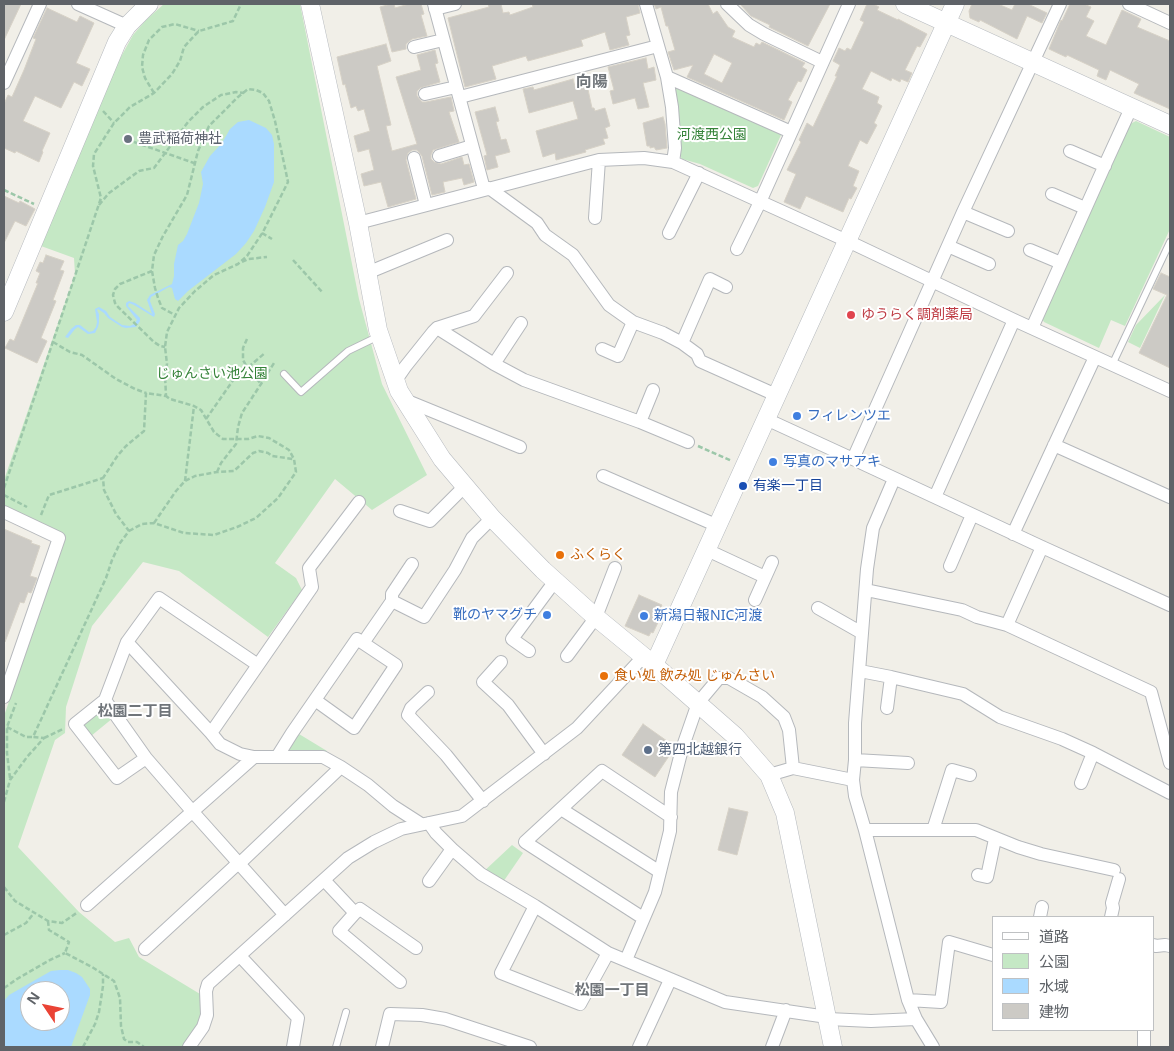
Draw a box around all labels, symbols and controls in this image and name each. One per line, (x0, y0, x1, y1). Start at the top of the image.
district label: 向陽 (576, 72, 608, 92)
park label: 河渡西公園 (677, 127, 747, 143)
place label: 豊武稲荷神社 (138, 131, 222, 147)
marker: 豊武稲荷神社 (122, 133, 134, 145)
place label: ゆうらく調剤薬局 (861, 307, 973, 323)
marker: ゆうらく調剤薬局 (845, 309, 857, 321)
park label: じゅんさい池公園 (156, 366, 268, 382)
place label: フィレンツエ (807, 408, 891, 424)
marker: フィレンツエ (791, 410, 803, 422)
place label: 写真のマサアキ (783, 454, 881, 470)
marker: 写真のマサアキ (767, 456, 779, 468)
place label: 有楽一丁目 (753, 478, 823, 494)
marker: 有楽一丁目 (737, 480, 749, 492)
place label: ふくらく (570, 547, 626, 563)
marker: ふくらく (554, 549, 566, 561)
place label: 靴のヤマグチ (453, 607, 537, 623)
place label: 新潟日報NIC河渡 (654, 608, 762, 624)
marker: 靴のヤマグチ (541, 609, 553, 621)
marker: 新潟日報NIC河渡 (638, 610, 650, 622)
place label: 食い処 飲み処 じゅんさい (614, 668, 775, 684)
marker: 食い処 飲み処 じゅんさい (598, 670, 610, 682)
district label: 松園二丁目 (98, 703, 172, 721)
place label: 第四北越銀行 (658, 742, 742, 758)
marker: 第四北越銀行 (642, 744, 654, 756)
legend (992, 916, 1154, 1031)
text: 道路 (1039, 926, 1069, 946)
text: 公園 (1039, 951, 1069, 971)
text: 水域 (1039, 976, 1069, 996)
north arrow (20, 981, 70, 1031)
district label: 松園一丁目 (575, 982, 649, 1000)
text: N (22, 988, 44, 1008)
text: 建物 (1039, 1001, 1069, 1021)

